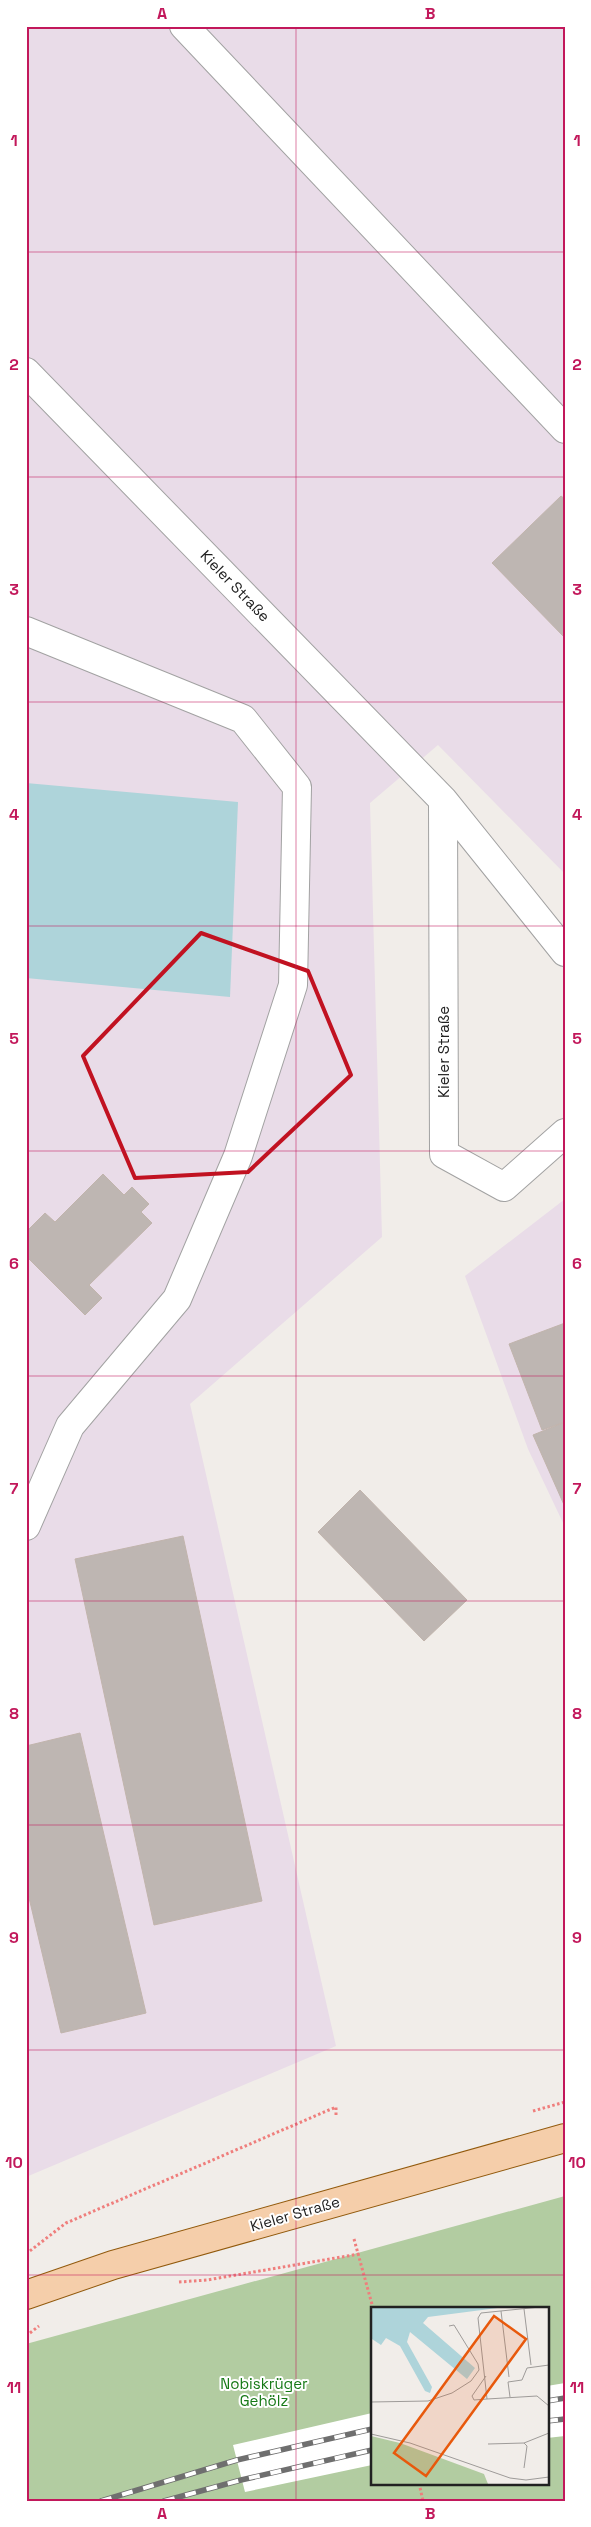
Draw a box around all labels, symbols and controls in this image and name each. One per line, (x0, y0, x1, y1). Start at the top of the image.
text: A (157, 3, 167, 24)
text: B (425, 3, 435, 24)
text: 1 (10, 130, 18, 151)
text: 1 (573, 130, 581, 151)
text: 2 (9, 354, 19, 375)
text: 2 (572, 354, 582, 375)
street label: Kieler Straße (197, 546, 274, 625)
text: 3 (9, 579, 19, 600)
text: 3 (572, 579, 582, 600)
text: 4 (9, 804, 19, 825)
text: 4 (572, 804, 582, 825)
street label: Kieler Straße (434, 1006, 453, 1098)
text: 5 (9, 1028, 19, 1049)
text: 5 (572, 1028, 582, 1049)
text: 6 (9, 1253, 19, 1274)
text: 6 (572, 1253, 582, 1274)
text: 7 (10, 1478, 19, 1499)
text: 7 (573, 1478, 582, 1499)
text: 8 (9, 1703, 19, 1724)
text: 8 (572, 1703, 582, 1724)
text: 9 (9, 1927, 19, 1948)
text: 9 (572, 1927, 582, 1948)
text: 10 (5, 2152, 23, 2173)
text: 10 (568, 2152, 586, 2173)
street label: Kieler Straße (248, 2192, 342, 2235)
inset map (371, 2307, 548, 2484)
park label: Nobiskrüger Gehölz (220, 2374, 308, 2410)
text: 11 (7, 2377, 21, 2398)
text: 11 (570, 2377, 584, 2398)
text: A (157, 2503, 167, 2524)
text: B (425, 2503, 435, 2524)

